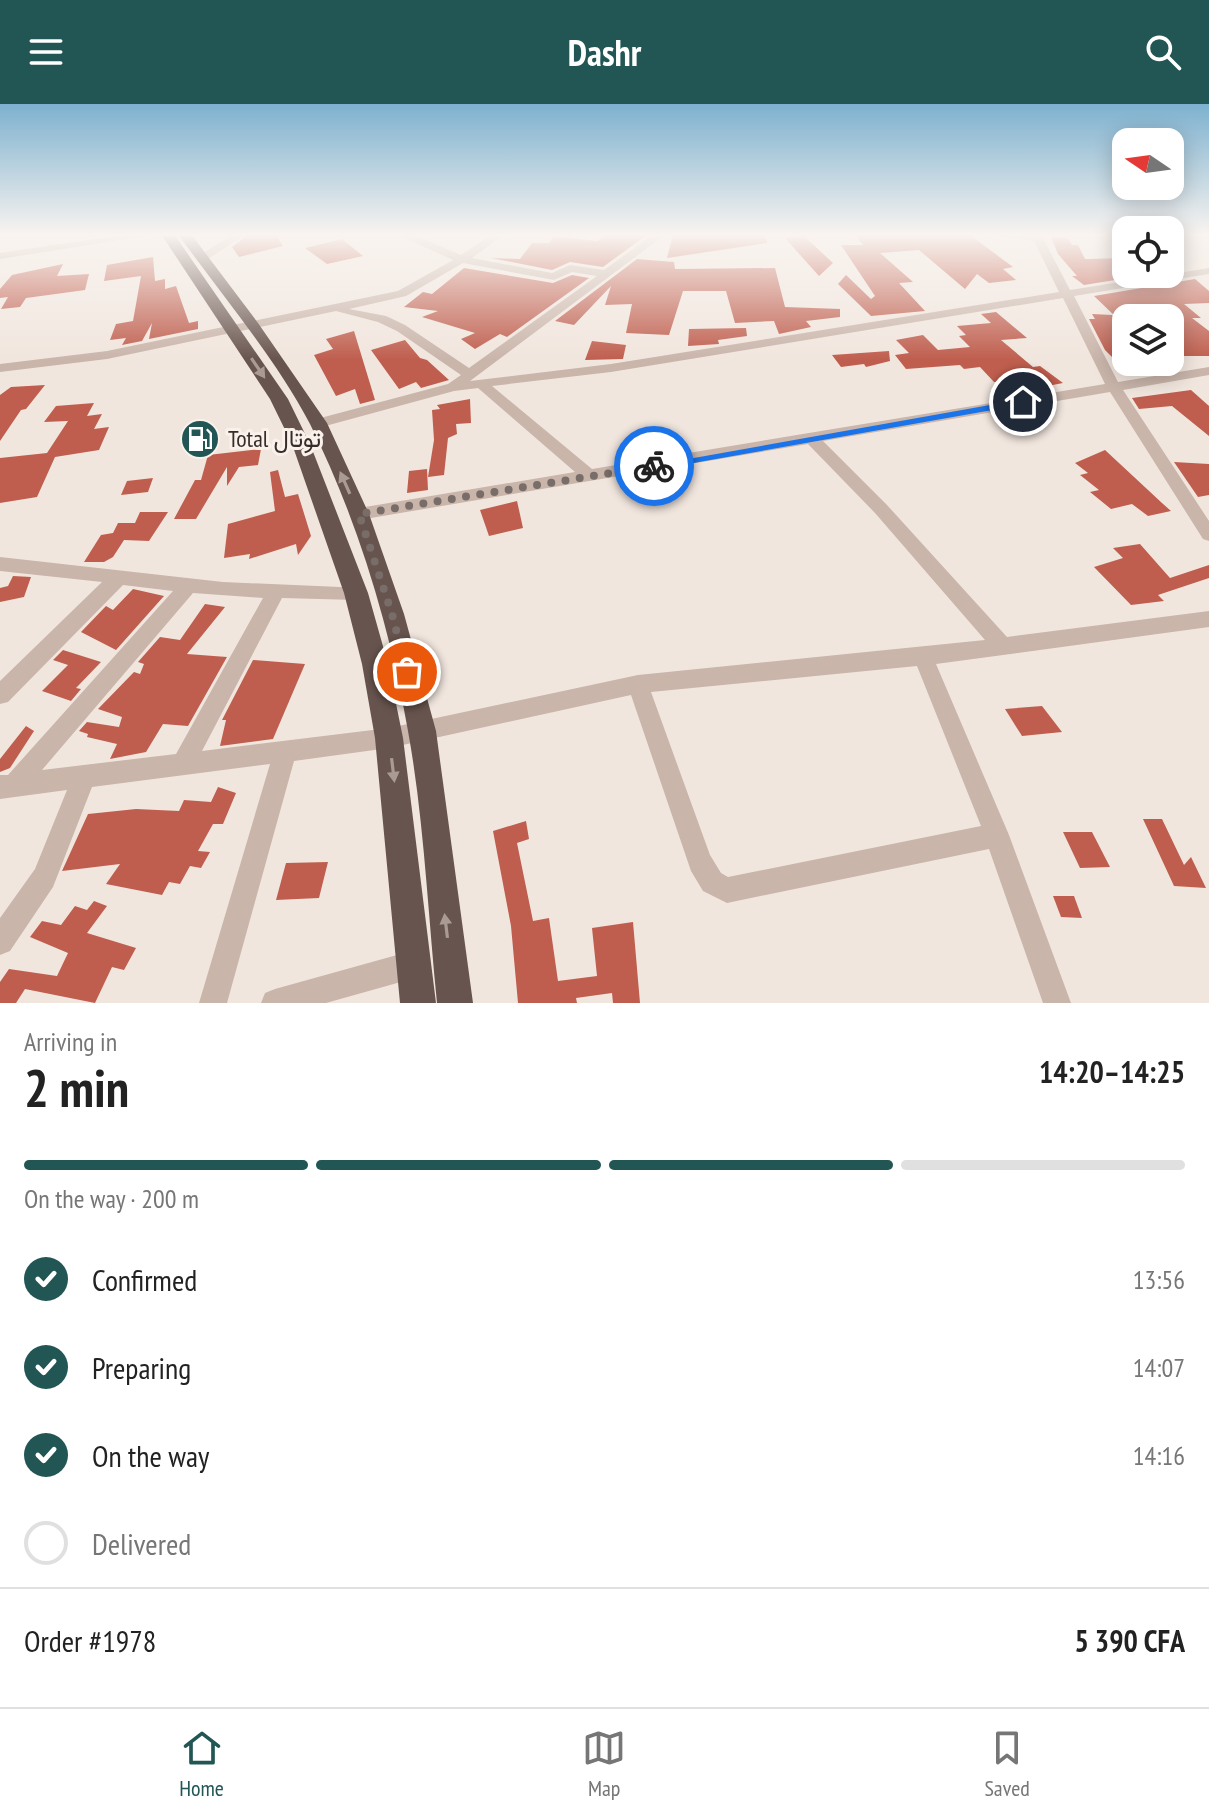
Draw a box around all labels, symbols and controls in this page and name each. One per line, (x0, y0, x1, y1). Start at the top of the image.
text: Dashr (568, 29, 641, 76)
icon: menu (24, 30, 68, 74)
icon: search (1141, 30, 1185, 74)
north arrow (1112, 128, 1184, 200)
map controls (1112, 128, 1184, 376)
button: locate (1112, 216, 1184, 288)
button: layers (1112, 304, 1184, 376)
one-way arrow (250, 358, 265, 379)
pin (989, 368, 1057, 436)
icon: home (1001, 380, 1045, 424)
fuel station icon: Total توتال (179, 418, 221, 460)
place label: Total توتال (228, 423, 321, 454)
courier (614, 426, 694, 506)
icon: bike (632, 444, 676, 488)
one-way arrow (338, 471, 352, 495)
pin (373, 638, 441, 706)
icon: bag (385, 650, 429, 694)
one-way arrow (387, 758, 400, 783)
one-way arrow (439, 913, 452, 938)
text: Arriving in (24, 1025, 117, 1058)
text: 14:20–14:25 (1039, 1052, 1185, 1091)
text: 2 min (24, 1054, 129, 1121)
text: On the way · 200 m (24, 1182, 199, 1215)
icon: check (24, 1257, 68, 1301)
text: Confirmed (92, 1260, 197, 1299)
text: 13:56 (1133, 1263, 1185, 1296)
icon: check (24, 1345, 68, 1389)
text: Preparing (92, 1348, 191, 1387)
text: 14:07 (1133, 1351, 1185, 1384)
icon: check (24, 1433, 68, 1477)
text: On the way (92, 1436, 209, 1475)
text: 14:16 (1133, 1439, 1185, 1472)
text: Delivered (92, 1524, 191, 1563)
text: Order #1978 (24, 1621, 156, 1660)
text: 5 390 CFA (1074, 1621, 1185, 1660)
tab: Home (179, 1726, 224, 1802)
tab: Map (582, 1726, 626, 1802)
tab: Saved (984, 1726, 1030, 1802)

